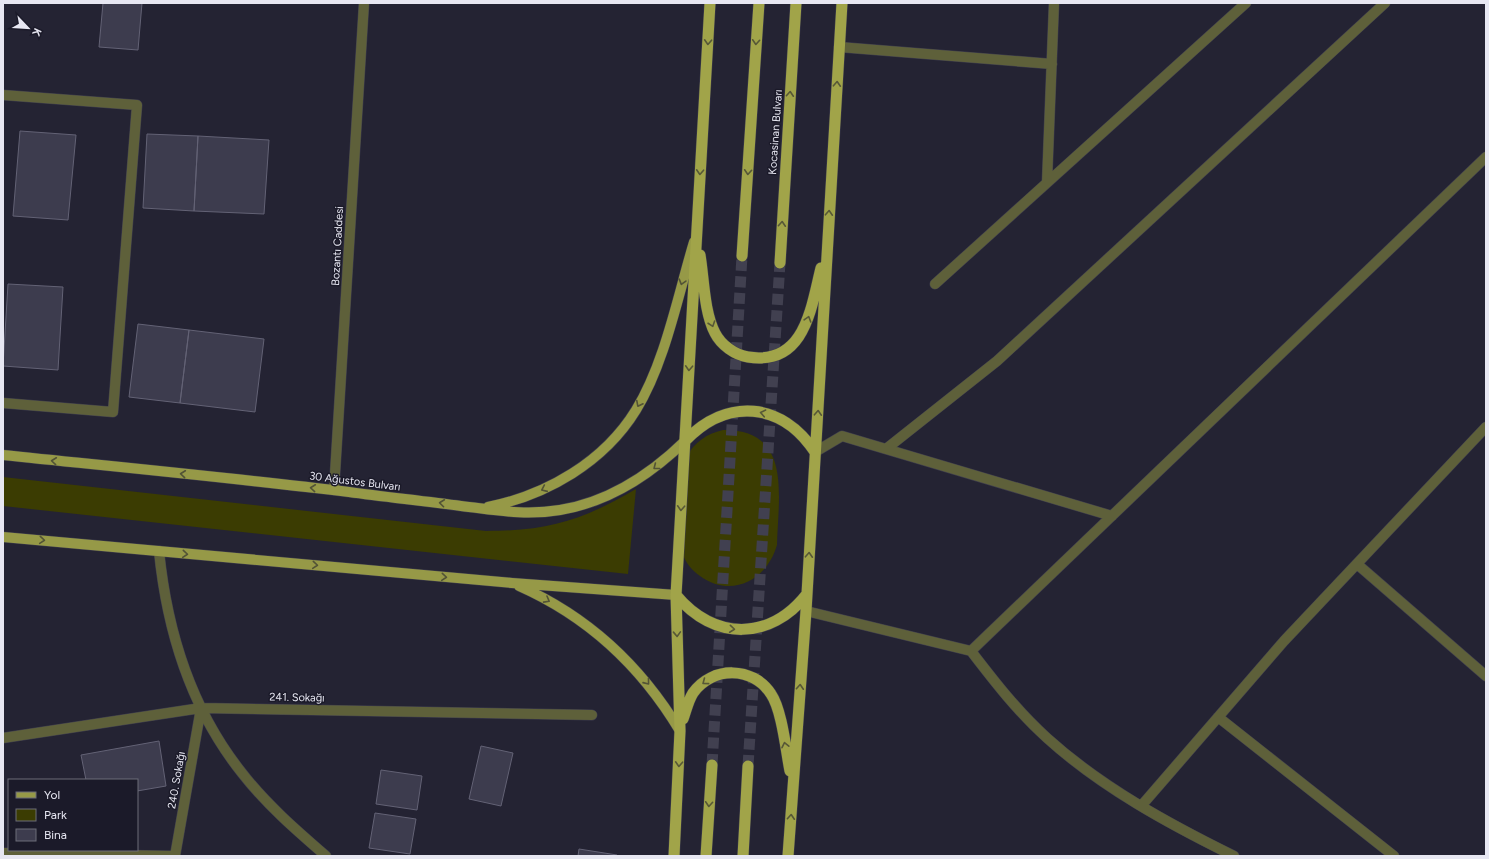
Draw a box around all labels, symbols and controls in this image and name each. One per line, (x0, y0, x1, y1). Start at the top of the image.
north arrow (8, 8, 48, 48)
text: K (29, 26, 44, 39)
one-way arrow (703, 39, 712, 45)
one-way arrow (752, 39, 761, 45)
one-way arrow (832, 81, 841, 87)
street label: Kocasinan Bulvarı (766, 89, 785, 175)
one-way arrow (786, 91, 794, 97)
one-way arrow (696, 169, 705, 175)
one-way arrow (743, 169, 752, 175)
street label: Bozantı Caddesi (329, 206, 346, 286)
one-way arrow (825, 210, 834, 216)
one-way arrow (778, 221, 786, 227)
one-way arrow (678, 278, 687, 285)
one-way arrow (803, 315, 812, 322)
one-way arrow (707, 321, 716, 328)
one-way arrow (684, 365, 693, 371)
one-way arrow (636, 400, 644, 407)
one-way arrow (760, 410, 767, 418)
one-way arrow (813, 410, 822, 416)
one-way arrow (51, 456, 57, 465)
one-way arrow (653, 462, 660, 469)
street label: 30 Ağustos Bulvarı (309, 469, 401, 494)
one-way arrow (180, 470, 186, 479)
one-way arrow (309, 484, 316, 493)
one-way arrow (540, 484, 548, 492)
one-way arrow (439, 499, 445, 508)
one-way arrow (676, 505, 685, 511)
one-way arrow (39, 536, 45, 545)
one-way arrow (182, 549, 188, 558)
one-way arrow (805, 552, 814, 558)
one-way arrow (312, 561, 318, 570)
one-way arrow (441, 572, 447, 581)
one-way arrow (543, 595, 550, 602)
one-way arrow (729, 624, 735, 633)
one-way arrow (673, 631, 681, 637)
one-way arrow (642, 677, 649, 685)
one-way arrow (702, 677, 709, 684)
one-way arrow (796, 684, 805, 690)
street label: 241. Sokağı (269, 691, 325, 704)
one-way arrow (781, 742, 789, 749)
street label: 240. Sokağı (165, 750, 188, 810)
one-way arrow (674, 761, 683, 767)
legend (8, 779, 138, 851)
text: Yol (44, 788, 60, 802)
one-way arrow (705, 801, 714, 807)
text: Park (44, 808, 67, 822)
one-way arrow (786, 814, 795, 820)
text: Bina (44, 828, 67, 842)

